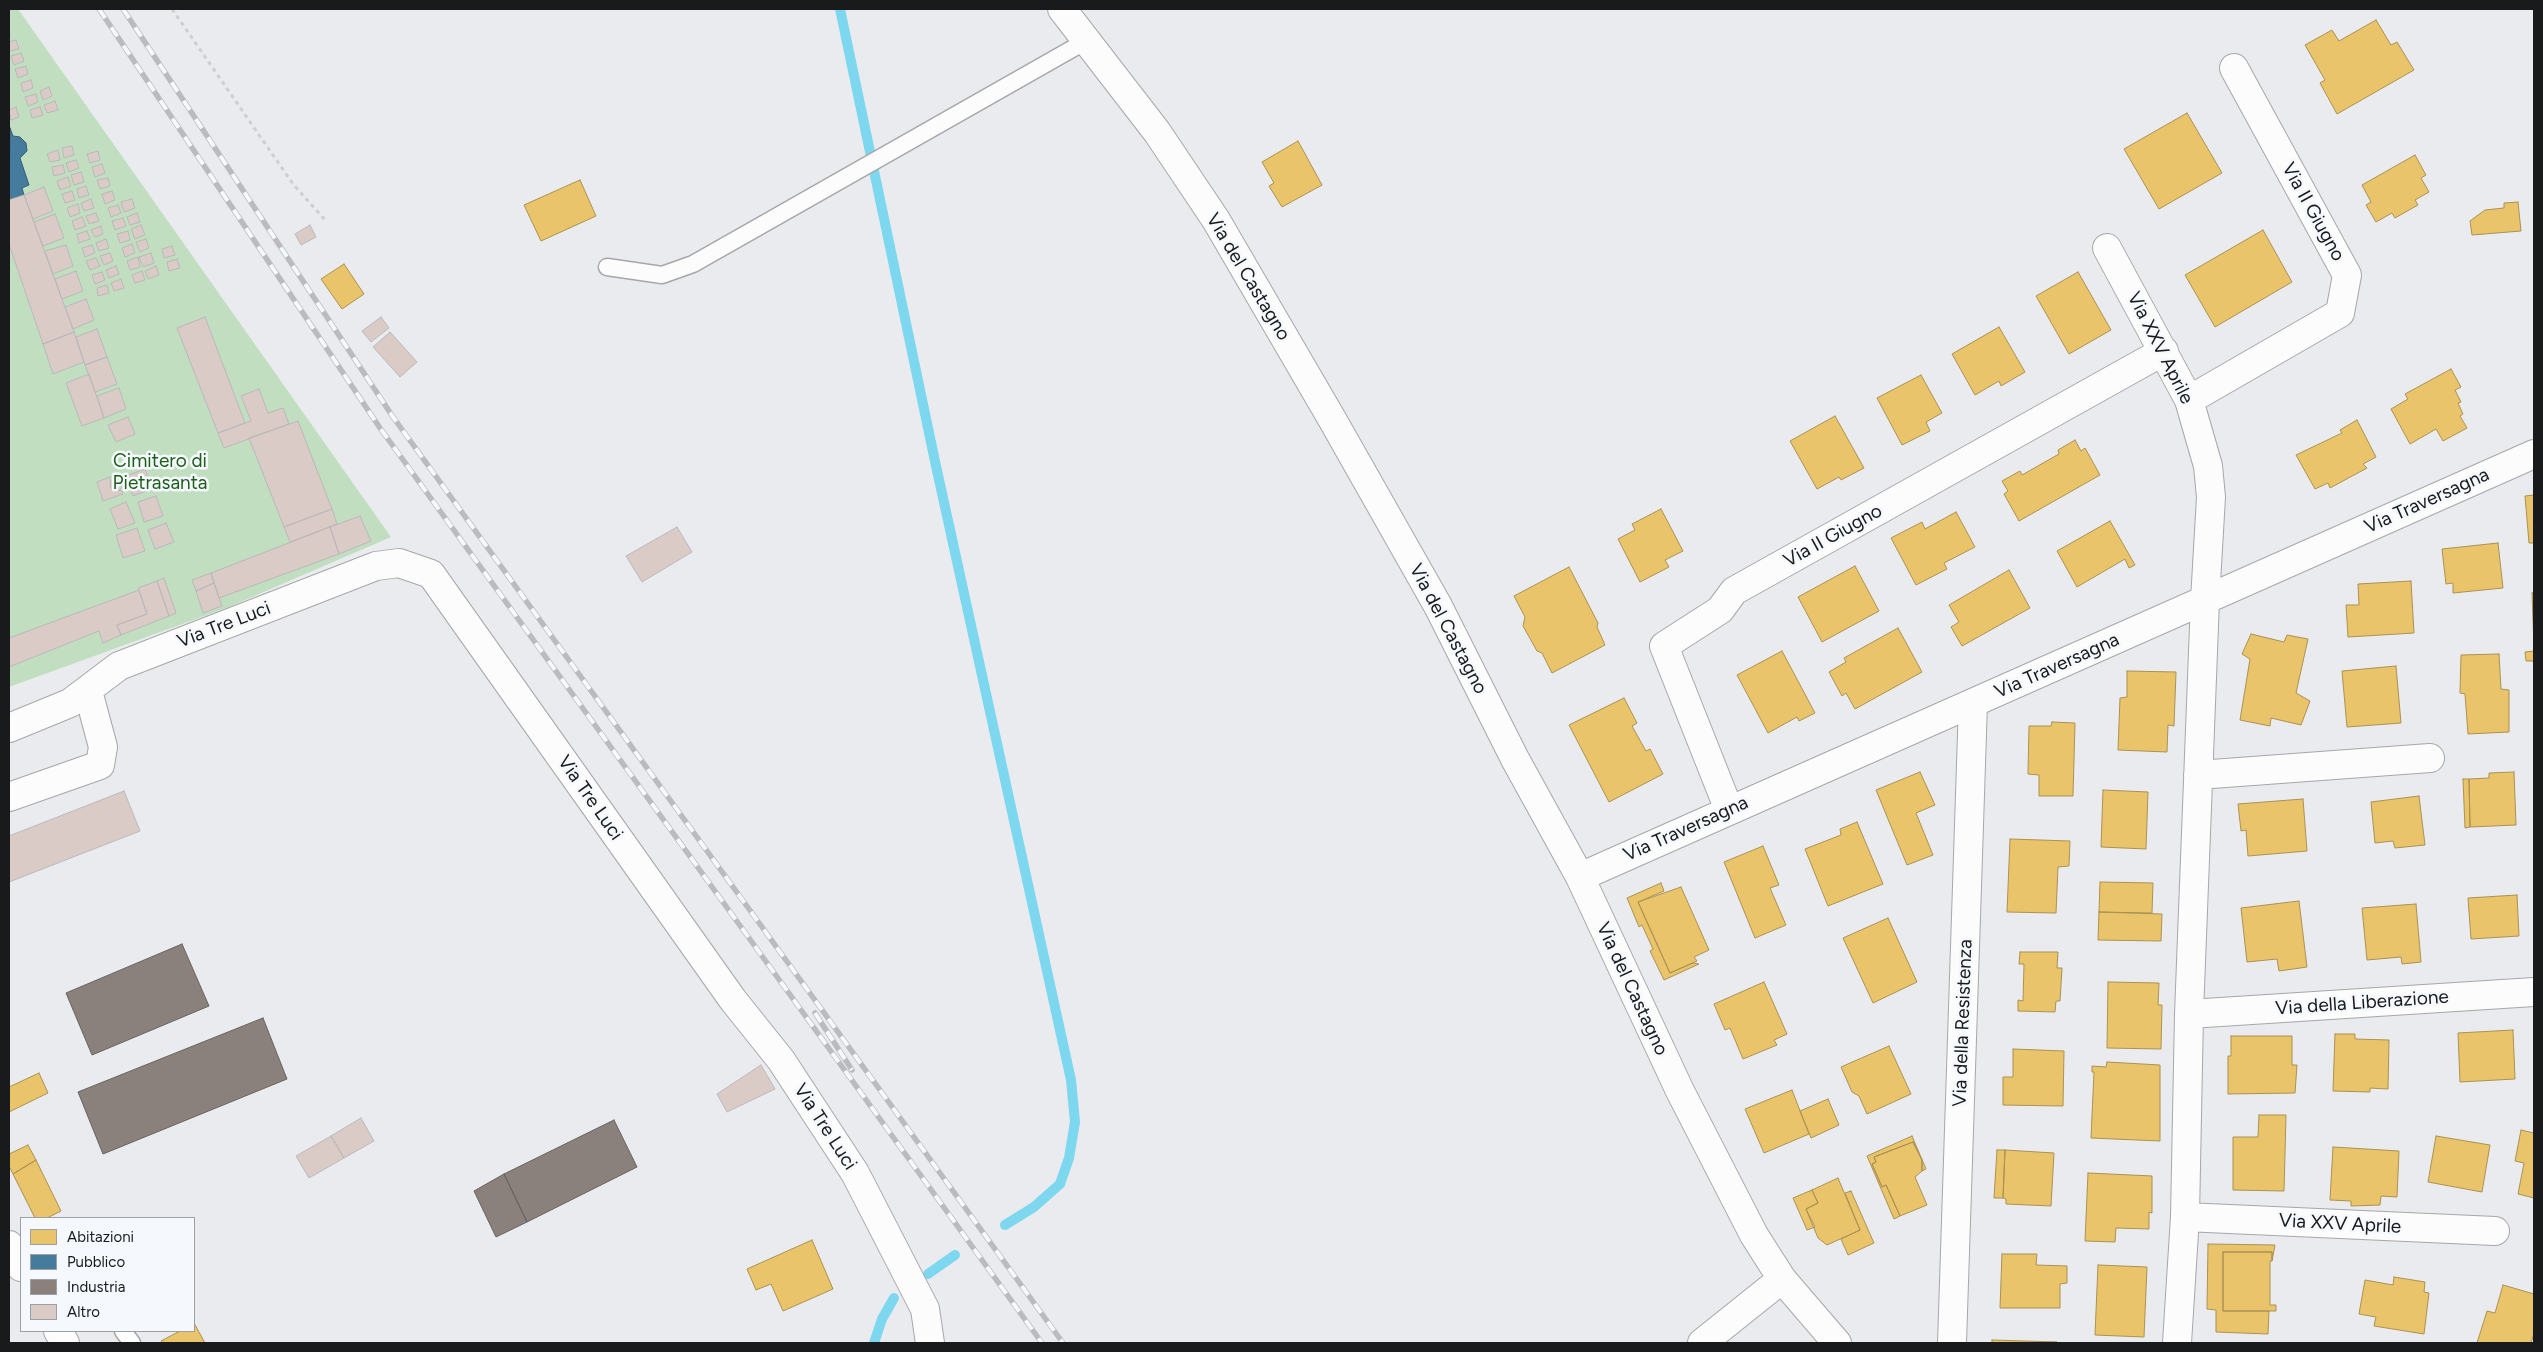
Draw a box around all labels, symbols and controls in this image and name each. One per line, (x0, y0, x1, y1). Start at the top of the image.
street label: Via II Giugno (2277, 159, 2349, 265)
street label: Via del Castagno (1201, 209, 1295, 345)
street label: Via XXV Aprile (2122, 288, 2198, 408)
park label: Cimitero di Pietrasanta (112, 450, 208, 494)
street label: Via Traversagna (2361, 463, 2493, 539)
street label: Via II Giugno (1780, 500, 1886, 572)
street label: Via del Castagno (1404, 560, 1492, 698)
street label: Via Tre Luci (174, 597, 274, 653)
street label: Via Traversagna (1991, 628, 2123, 704)
street label: Via Tre Luci (552, 751, 628, 845)
street label: Via Traversagna (1620, 791, 1752, 867)
street label: Via del Castagno (1591, 919, 1673, 1059)
street label: Via della Resistenza (1949, 939, 1977, 1107)
street label: Via della Liberazione (2274, 986, 2450, 1020)
street label: Via Tre Luci (789, 1080, 861, 1174)
street label: Via XXV Aprile (2278, 1209, 2402, 1239)
legend (20, 1217, 195, 1332)
text: Abitazioni (67, 1228, 134, 1246)
text: Pubblico (67, 1253, 125, 1271)
text: Industria (67, 1278, 125, 1296)
text: Altro (67, 1303, 100, 1321)

